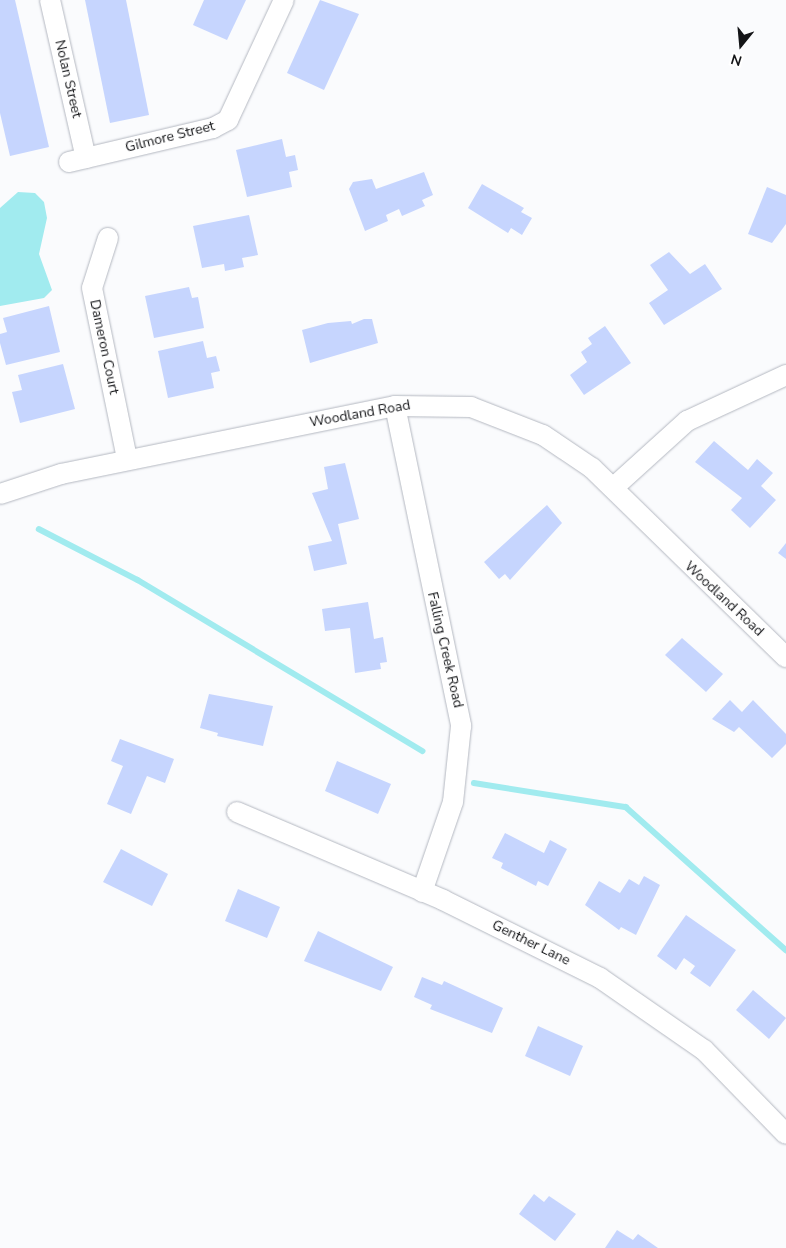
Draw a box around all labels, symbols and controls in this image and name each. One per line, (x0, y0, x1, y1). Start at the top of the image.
north arrow (716, 20, 766, 70)
street label: Nolan Street (51, 38, 85, 120)
text: N (729, 49, 744, 70)
street label: Gilmore Street (124, 118, 216, 156)
street label: Dameron Court (86, 298, 122, 396)
street label: Woodland Road (308, 397, 412, 431)
street label: Woodland Road (681, 558, 767, 640)
street label: Falling Creek Road (423, 590, 467, 710)
street label: Genther Lane (489, 917, 573, 969)

